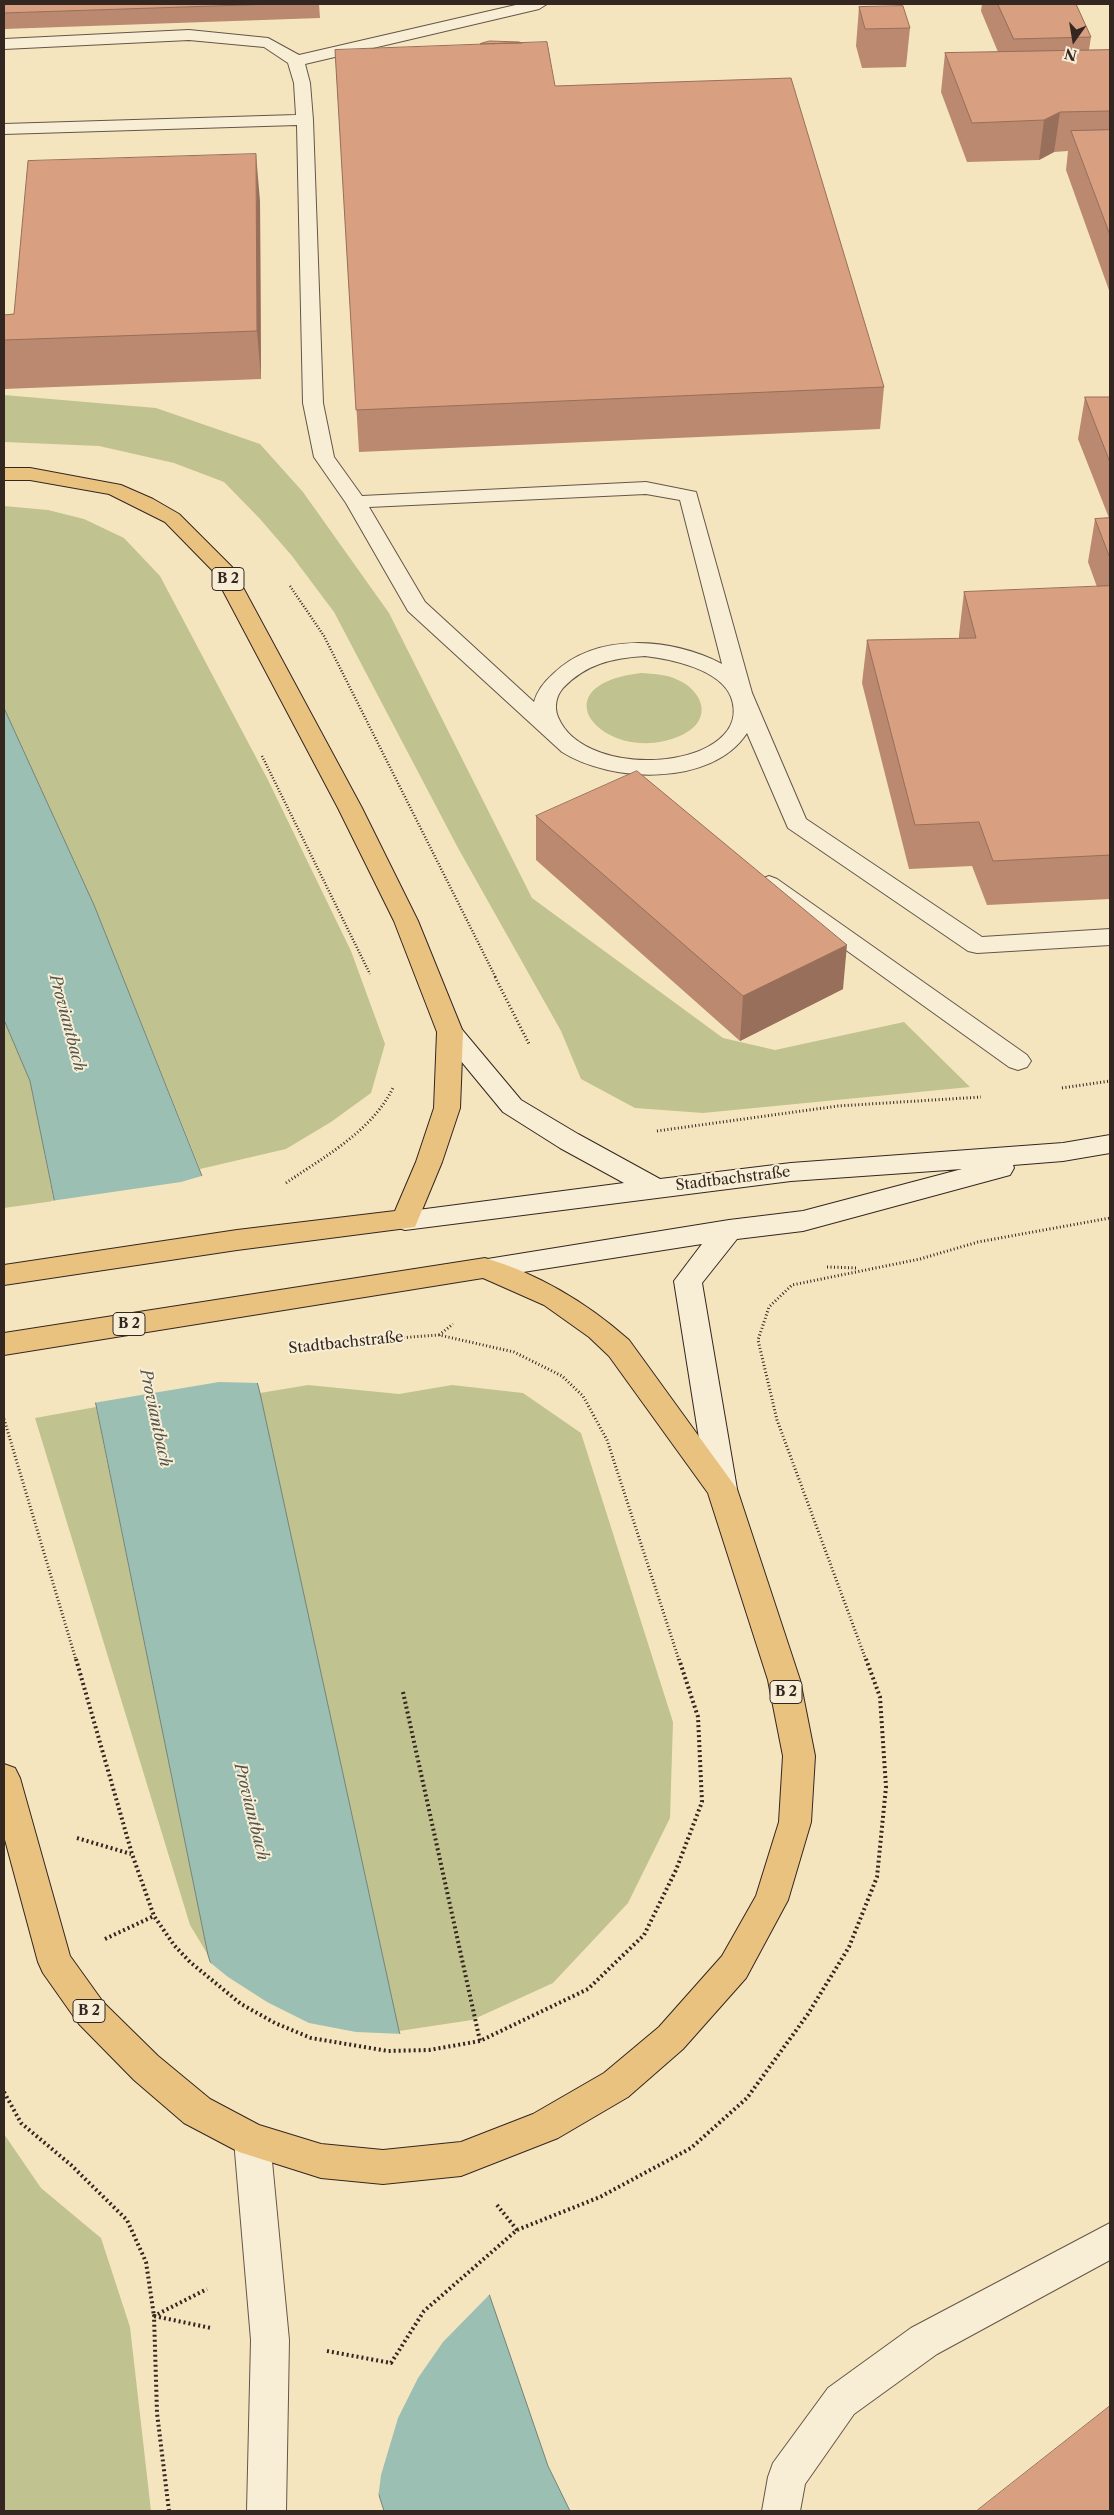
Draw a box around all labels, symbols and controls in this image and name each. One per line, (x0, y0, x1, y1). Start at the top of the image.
north arrow (1049, 15, 1099, 65)
text: N (1063, 44, 1079, 65)
road number: B 2 (212, 568, 244, 590)
water label: Proviantbach (45, 972, 89, 1074)
street label: Stadtbachstraße (675, 1163, 791, 1195)
road number: B 2 (113, 1312, 145, 1336)
street label: Stadtbachstraße (288, 1328, 404, 1358)
water label: Proviantbach (135, 1367, 175, 1469)
road number: B 2 (770, 1680, 802, 1704)
water label: Proviantbach (230, 1761, 272, 1863)
road number: B 2 (73, 2000, 105, 2022)

